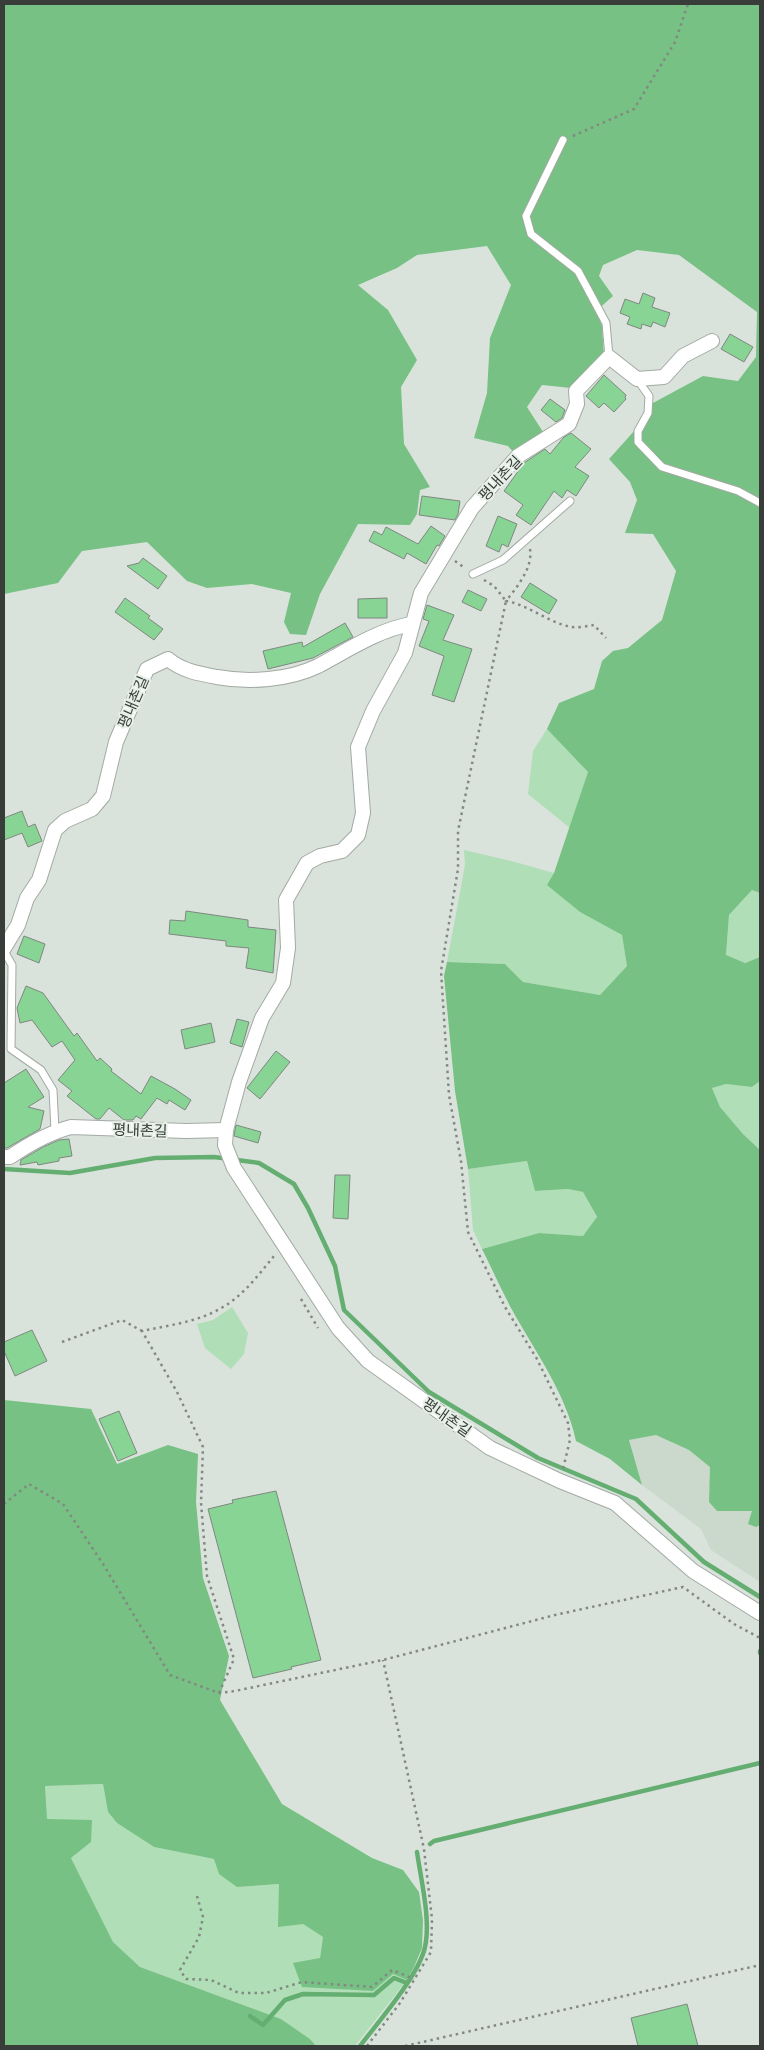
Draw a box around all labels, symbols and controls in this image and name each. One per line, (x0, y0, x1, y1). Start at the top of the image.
street label: 평내촌길 (474, 451, 526, 505)
street label: 평내촌길 (113, 673, 153, 731)
street label: 평내촌길 (112, 1120, 168, 1140)
street label: 평내촌길 (419, 1393, 475, 1441)

